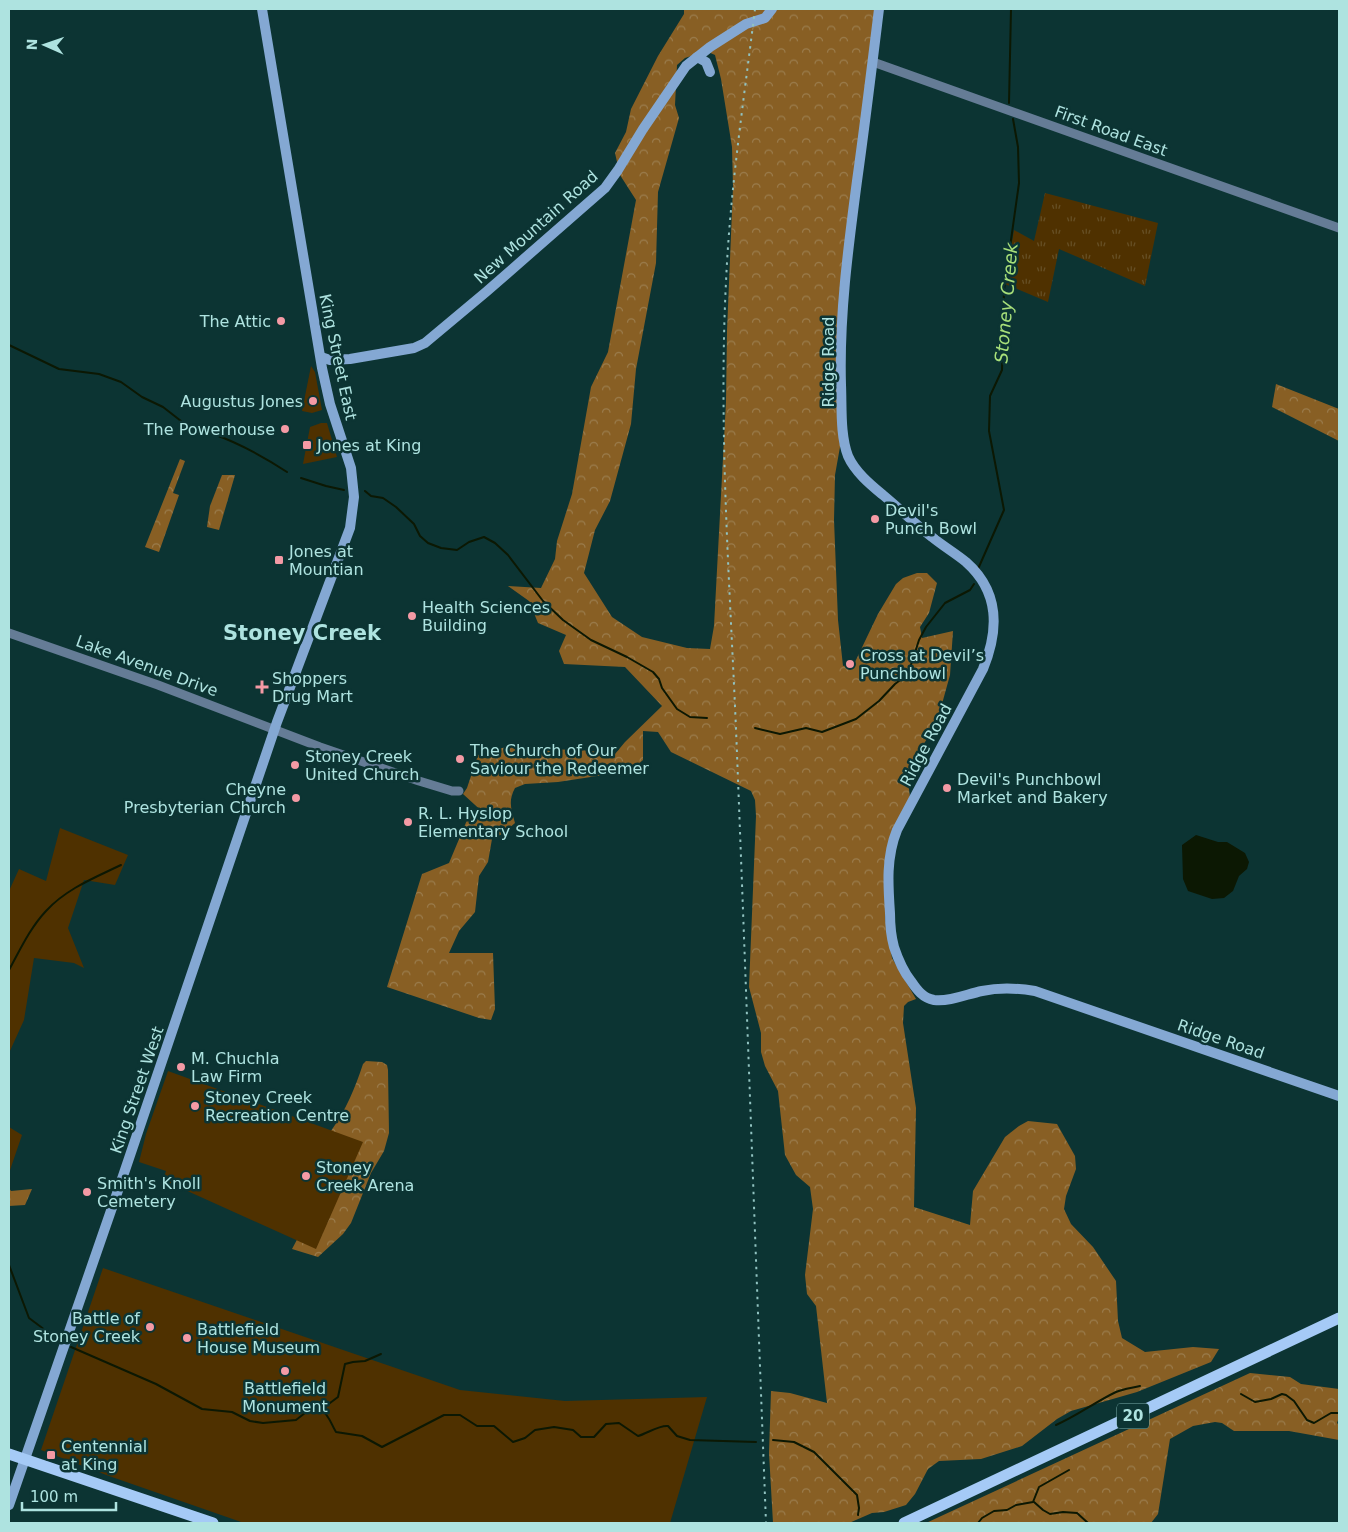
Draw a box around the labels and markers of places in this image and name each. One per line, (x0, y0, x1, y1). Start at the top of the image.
place label: The Attic (199, 312, 271, 331)
marker: The Attic (275, 315, 287, 327)
place label: Augustus Jones (181, 392, 303, 411)
marker: Augustus Jones (307, 395, 319, 407)
place label: The Powerhouse (143, 420, 275, 439)
marker: The Powerhouse (279, 423, 291, 435)
place label: Jones at King (316, 436, 421, 455)
marker: Jones at King (301, 439, 313, 451)
place label: Devil's Punch Bowl (885, 501, 977, 538)
marker: Devil's Punch Bowl (869, 513, 881, 525)
place label: Jones at Mountian (288, 542, 364, 579)
marker: Jones at Mountian (273, 554, 285, 566)
place label: Health Sciences Building (422, 598, 550, 635)
marker: Health Sciences Building (406, 610, 418, 622)
place label: Cross at Devil’s Punchbowl (860, 646, 984, 683)
marker: Cross at Devil’s Punchbowl (844, 658, 856, 670)
place label: Shoppers Drug Mart (272, 669, 353, 706)
marker: Shoppers Drug Mart (256, 681, 268, 693)
place label: The Church of Our Saviour the Redeemer (469, 741, 649, 778)
place label: Stoney Creek United Church (305, 747, 419, 784)
marker: The Church of Our Saviour the Redeemer (454, 753, 466, 765)
marker: Stoney Creek United Church (289, 759, 301, 771)
place label: Devil's Punchbowl Market and Bakery (957, 770, 1108, 807)
place label: Cheyne Presbyterian Church (124, 780, 286, 817)
marker: Devil's Punchbowl Market and Bakery (941, 782, 953, 794)
marker: Cheyne Presbyterian Church (290, 792, 302, 804)
place label: R. L. Hyslop Elementary School (418, 804, 568, 841)
marker: R. L. Hyslop Elementary School (402, 816, 414, 828)
place label: M. Chuchla Law Firm (191, 1049, 280, 1086)
marker: M. Chuchla Law Firm (175, 1061, 187, 1073)
place label: Stoney Creek Recreation Centre (205, 1088, 349, 1125)
marker: Stoney Creek Recreation Centre (189, 1100, 201, 1112)
place label: Stoney Creek Arena (316, 1158, 414, 1195)
marker: Stoney Creek Arena (300, 1170, 312, 1182)
place label: Smith's Knoll Cemetery (97, 1174, 201, 1211)
marker: Smith's Knoll Cemetery (81, 1186, 93, 1198)
place label: Battle of Stoney Creek (33, 1309, 141, 1346)
place label: Battlefield House Museum (197, 1320, 320, 1357)
marker: Battle of Stoney Creek (144, 1321, 156, 1333)
marker: Battlefield House Museum (181, 1332, 193, 1344)
marker: Battlefield Monument (279, 1365, 291, 1377)
place label: Battlefield Monument (242, 1379, 328, 1416)
place label: Centennial at King (61, 1437, 147, 1474)
marker: Centennial at King (45, 1449, 57, 1461)

